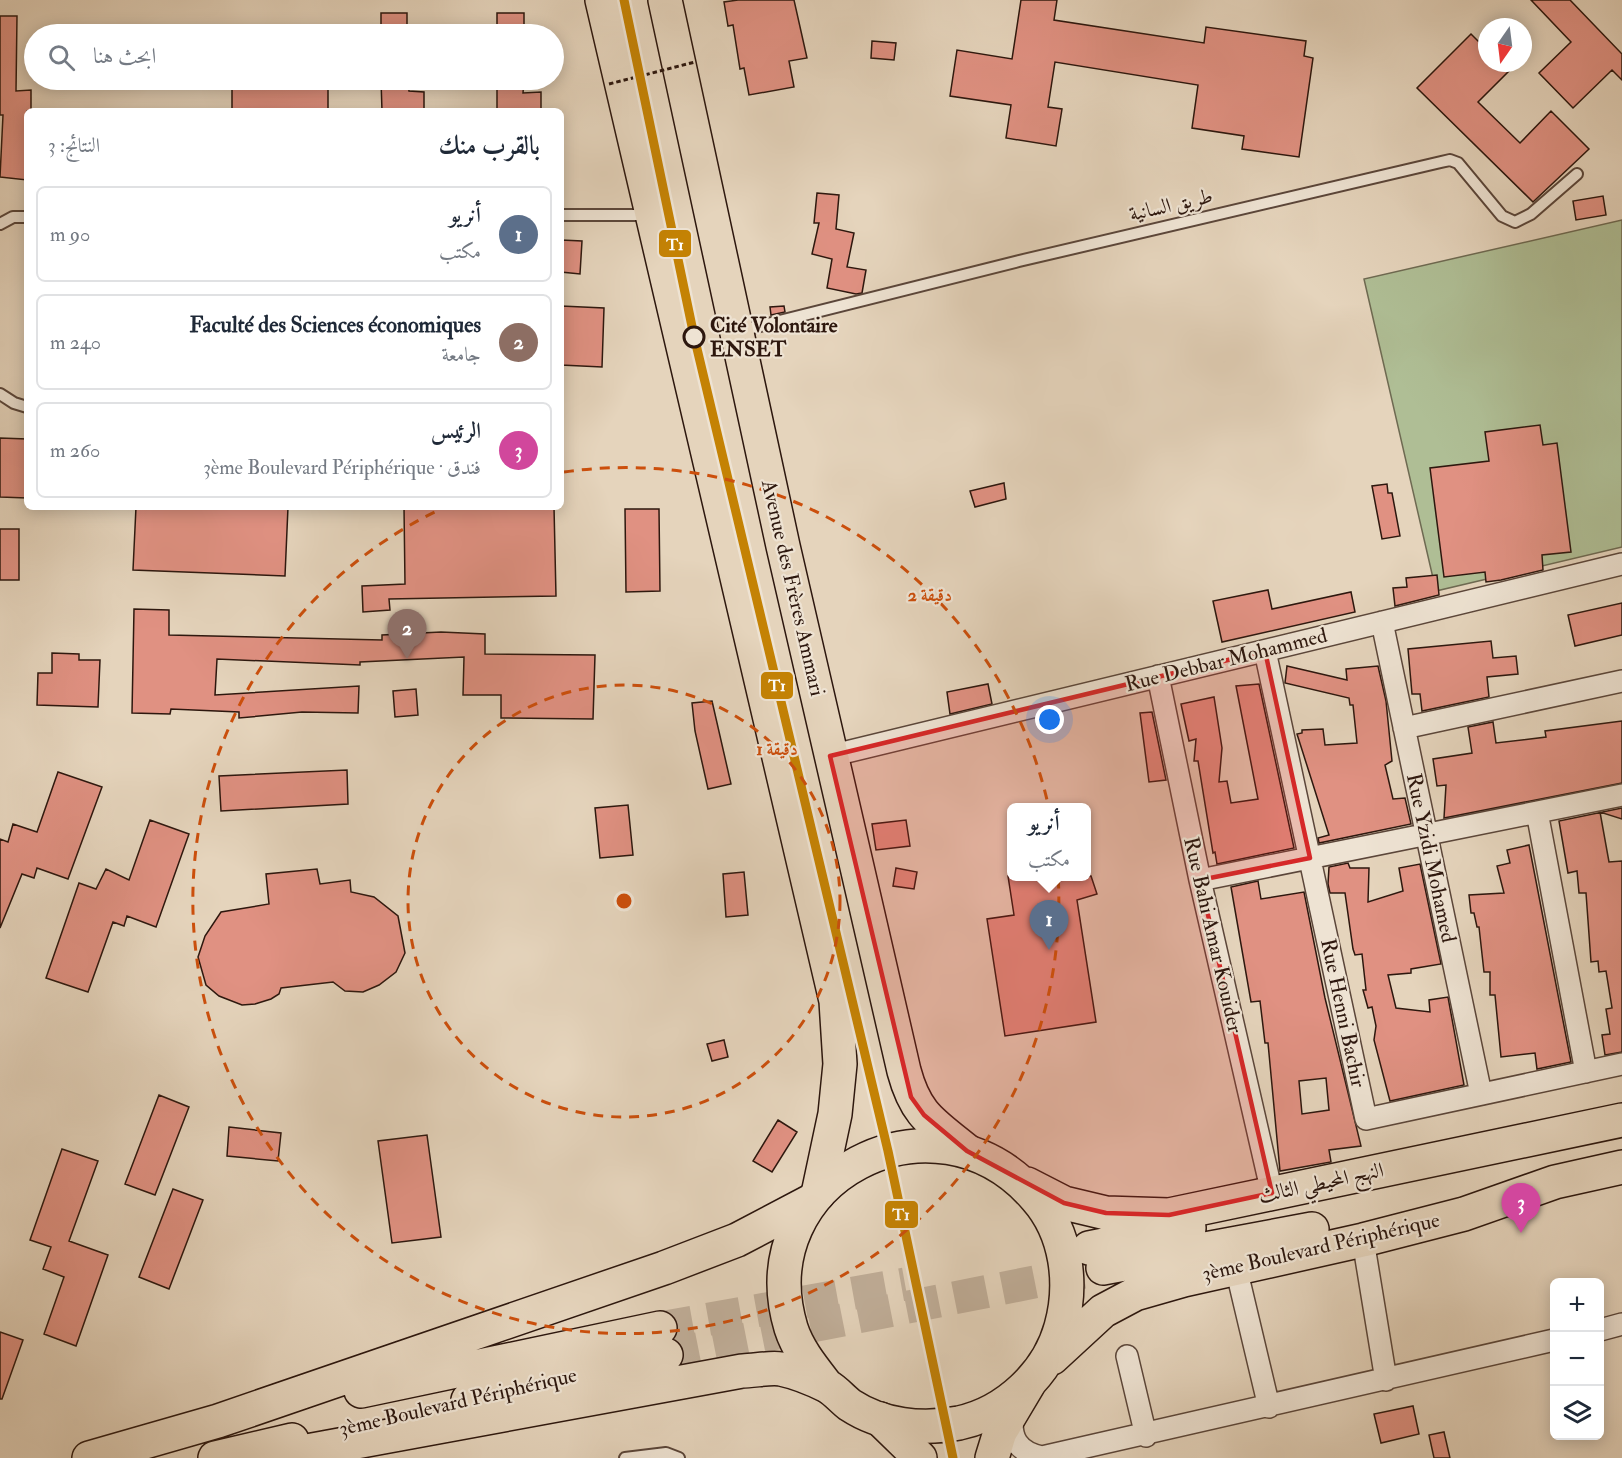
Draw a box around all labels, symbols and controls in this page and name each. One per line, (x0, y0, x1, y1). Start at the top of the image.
north arrow (1478, 18, 1532, 72)
search box (24, 24, 564, 90)
icon: search (45, 41, 78, 74)
text: ابحث هنا (93, 42, 156, 70)
text: بالقرب منك (438, 130, 540, 162)
text: النتائج: 3 (48, 133, 100, 158)
street label: طريق السانية (1127, 182, 1215, 228)
text: أنريو (449, 201, 481, 229)
text: 90 m (50, 222, 90, 247)
text: 1 (515, 222, 522, 247)
line badge: T1 (658, 229, 692, 258)
text: T1 (665, 235, 684, 255)
text: مكتب (439, 239, 481, 264)
text: Faculté des Sciences économiques (189, 311, 481, 339)
place label: Cité Volontaire ENSET (710, 312, 838, 363)
marker: Cité Volontaire ENSET (683, 326, 705, 348)
text: 240 m (50, 330, 101, 355)
text: 2 (513, 330, 524, 355)
text: جامعة (442, 342, 481, 367)
text: الرئيس (431, 417, 481, 445)
text: 260 m (50, 438, 100, 463)
text: 3 (515, 438, 522, 463)
text: فندق · 3ème Boulevard Périphérique (203, 455, 481, 480)
street label: Avenue des Frères Ammari (755, 476, 831, 699)
text: 2 دقيقة (908, 584, 952, 607)
pin: 2 (388, 610, 426, 659)
street label: Rue Debbar Mohammed (1122, 622, 1331, 698)
line badge: T1 (760, 671, 794, 700)
text: T1 (767, 676, 786, 696)
your location (1035, 705, 1064, 734)
text: 1 دقيقة (756, 738, 798, 761)
street label: Rue Yzidi Mohamed (1400, 771, 1462, 946)
popup (1007, 803, 1091, 881)
text: أنريو (1028, 809, 1060, 837)
street label: Rue Bahi Amar Kouider (1177, 834, 1249, 1036)
text: مكتب (1028, 847, 1070, 872)
centre of rings (614, 891, 634, 911)
pin: 1 (1030, 900, 1068, 950)
street label: Rue Henni Bachir (1314, 936, 1372, 1090)
street label: النهج المحيطي الثالث (1256, 1157, 1387, 1215)
pin: 3 (1502, 1184, 1540, 1233)
line badge: T1 (884, 1200, 919, 1229)
text: T1 (891, 1205, 910, 1225)
street label: 3ème Boulevard Périphérique (1200, 1206, 1443, 1288)
map controls (1550, 1278, 1604, 1440)
button: + (1550, 1278, 1604, 1332)
button: − (1550, 1332, 1604, 1386)
street label: 3ème Boulevard Périphérique (337, 1361, 580, 1443)
button: layers (1550, 1386, 1604, 1440)

